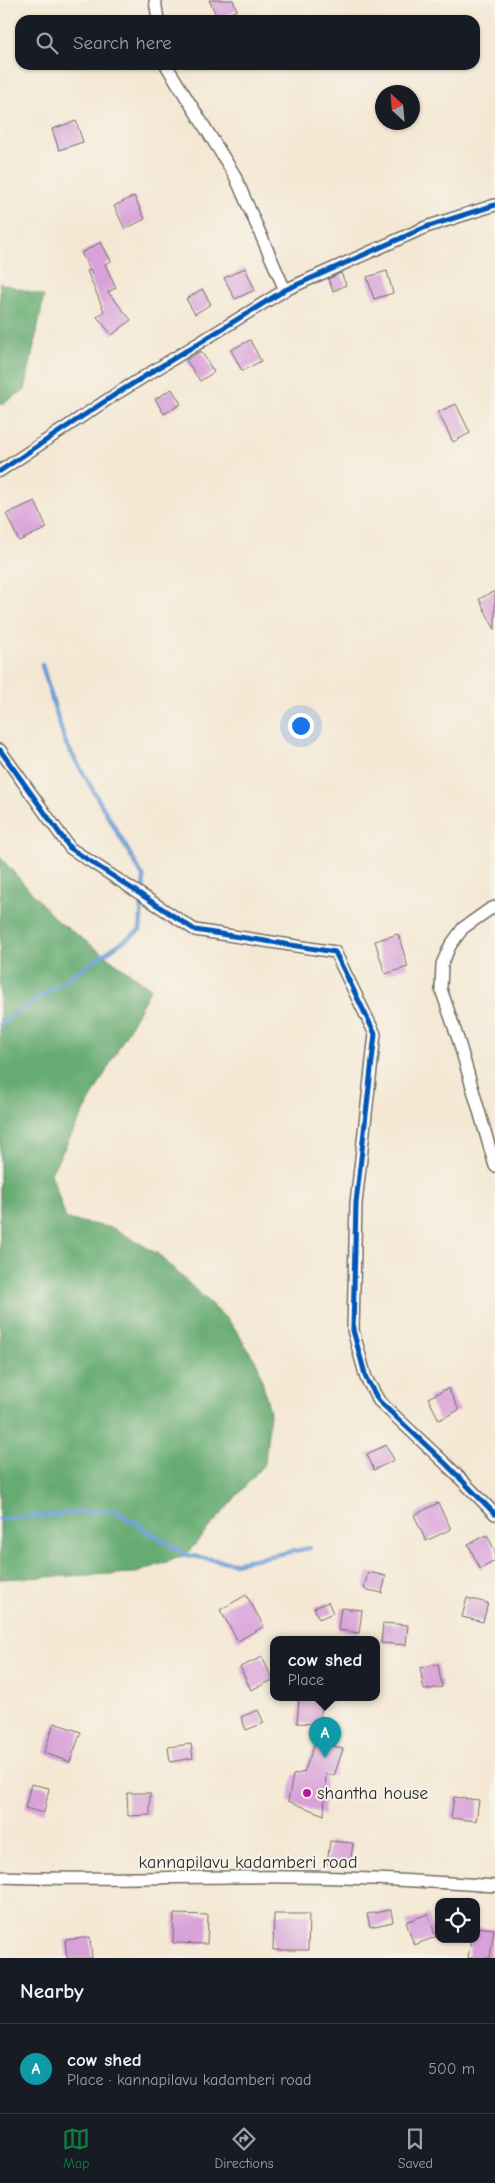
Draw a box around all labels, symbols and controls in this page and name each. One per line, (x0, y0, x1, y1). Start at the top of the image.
search box (15, 15, 480, 70)
icon: search (33, 29, 61, 57)
text: Search here (73, 32, 172, 54)
north arrow (375, 85, 420, 130)
your location (288, 713, 314, 739)
popup (270, 1636, 380, 1701)
text: cow shed (288, 1649, 362, 1671)
text: Place (288, 1671, 324, 1689)
pin: A (309, 1717, 341, 1758)
place label: shantha house (317, 1783, 428, 1804)
marker: shantha house (301, 1787, 313, 1799)
street label: kannapilavu kadamberi road (139, 1852, 357, 1873)
map controls (435, 1898, 480, 1943)
button: locate (435, 1898, 480, 1943)
text: Nearby (20, 1979, 84, 2003)
text: cow shed (67, 2049, 142, 2071)
text: A (32, 2060, 40, 2078)
text: 500 m (428, 2060, 475, 2078)
text: Place · kannapilavu kadamberi road (67, 2071, 311, 2089)
tab: Map (62, 2125, 90, 2172)
tab: Directions (214, 2125, 274, 2172)
tab: Saved (398, 2125, 433, 2172)

